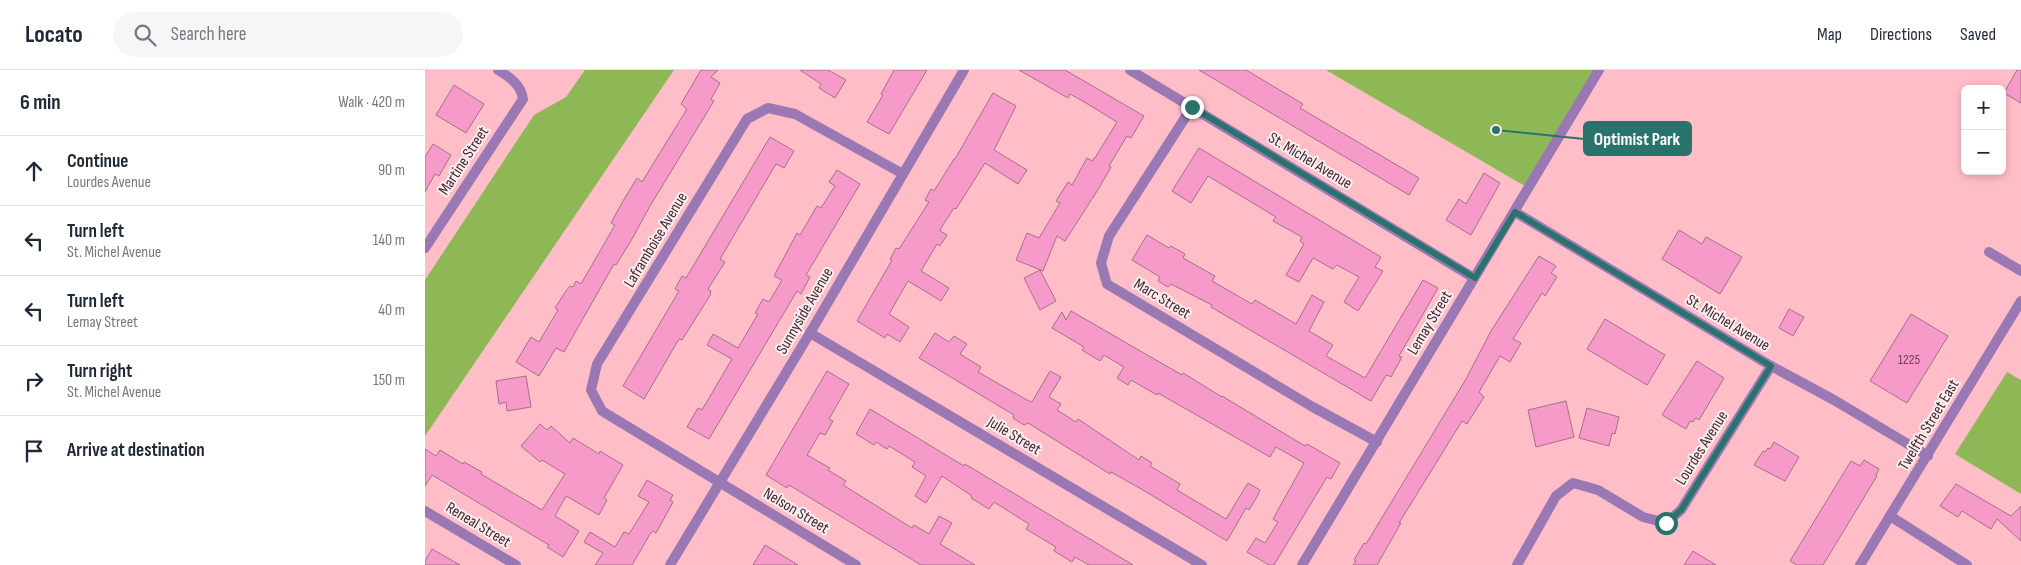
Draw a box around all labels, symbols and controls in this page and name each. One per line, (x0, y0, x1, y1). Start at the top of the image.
search box (113, 12, 463, 57)
text: Locato (25, 20, 83, 49)
icon: search (131, 21, 159, 49)
text: Search here (171, 23, 246, 46)
text: Map (1817, 24, 1842, 45)
text: Directions (1870, 24, 1932, 45)
text: Saved (1960, 24, 1996, 45)
map controls (1961, 85, 2006, 175)
button: + (1961, 85, 2006, 130)
text: 6 min (20, 90, 61, 115)
text: Walk · 420 m (338, 93, 405, 112)
route end (1181, 96, 1204, 119)
callout: Optimist Park (1584, 122, 1691, 155)
street label: Martine Street (435, 123, 493, 199)
street label: St. Michel Avenue (1265, 129, 1355, 193)
text: Optimist Park (1594, 129, 1681, 150)
button: − (1961, 130, 2006, 175)
text: Continue (67, 150, 128, 173)
icon: ahead (20, 157, 48, 185)
text: 90 m (378, 161, 405, 180)
text: Lourdes Avenue (67, 173, 151, 192)
street label: Laframboise Avenue (620, 189, 692, 291)
text: Turn left (67, 220, 124, 243)
icon: left (20, 227, 48, 255)
text: 140 m (373, 231, 405, 250)
text: St. Michel Avenue (67, 243, 161, 262)
street label: Sunnyside Avenue (773, 264, 837, 358)
street label: Marc Street (1130, 275, 1194, 323)
street label: Lemay Street (1404, 288, 1456, 358)
text: Turn left (67, 290, 124, 313)
street label: St. Michel Avenue (1683, 291, 1773, 355)
icon: left (20, 297, 48, 325)
text: 40 m (378, 301, 405, 320)
text: Lemay Street (67, 313, 138, 332)
house number: 1225 (1898, 351, 1920, 368)
text: Turn right (67, 360, 132, 383)
icon: right (20, 367, 48, 395)
text: 150 m (373, 371, 405, 390)
street label: Twelfth Street East (1894, 376, 1964, 474)
text: St. Michel Avenue (67, 383, 161, 402)
street label: Lourdes Avenue (1672, 407, 1732, 489)
street label: Julie Street (983, 412, 1044, 459)
icon: arrive (20, 437, 48, 465)
text: Arrive at destination (67, 439, 205, 462)
street label: Nelson Street (760, 484, 832, 538)
street label: Reneal Street (442, 498, 514, 552)
route start (1655, 512, 1678, 535)

